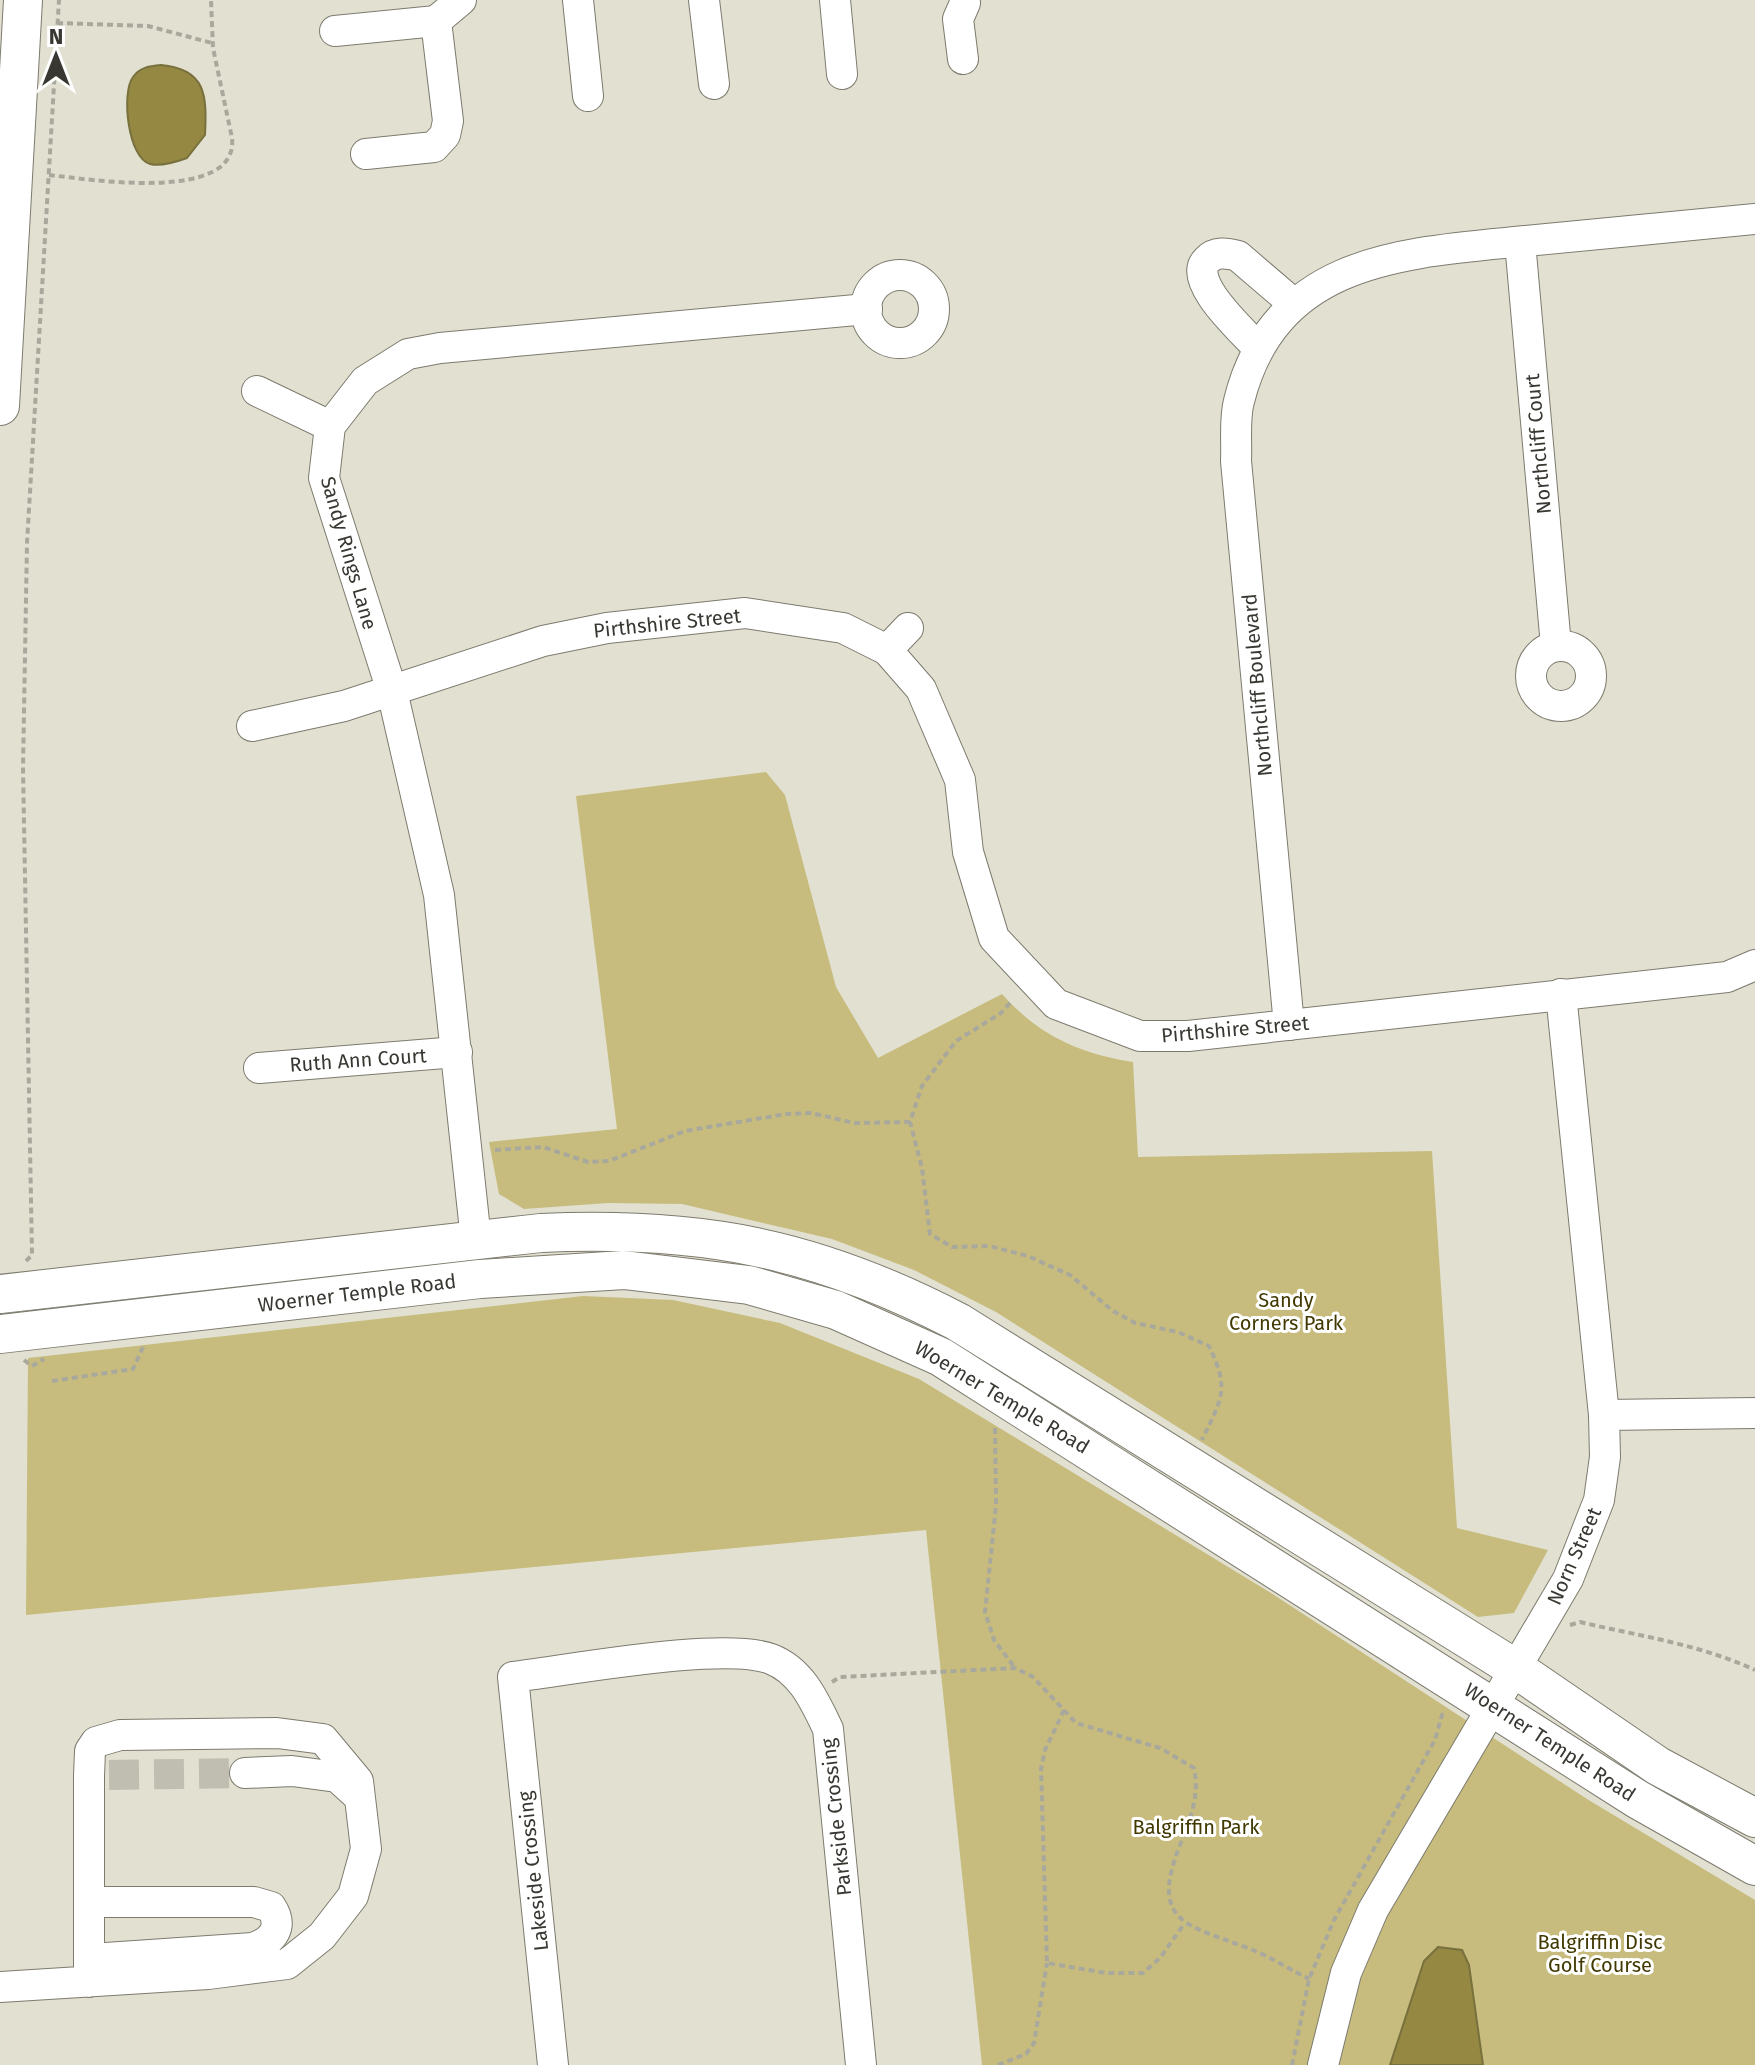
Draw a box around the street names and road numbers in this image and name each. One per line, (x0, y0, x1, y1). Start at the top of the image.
street label: Northcliff Court (1520, 372, 1556, 515)
street label: Sandy Rings Lane (316, 474, 382, 632)
street label: Northcliff Boulevard (1237, 593, 1277, 777)
street label: Pirthshire Street (592, 603, 743, 643)
street label: Pirthshire Street (1160, 1011, 1311, 1047)
street label: Ruth Ann Court (289, 1043, 428, 1077)
street label: Woerner Temple Road (257, 1269, 457, 1317)
street label: Woerner Temple Road (910, 1335, 1094, 1459)
street label: Norn Street (1542, 1503, 1606, 1609)
street label: Woerner Temple Road (1460, 1678, 1640, 1806)
street label: Parkside Crossing (816, 1736, 856, 1897)
street label: Lakeside Crossing (513, 1789, 553, 1952)

